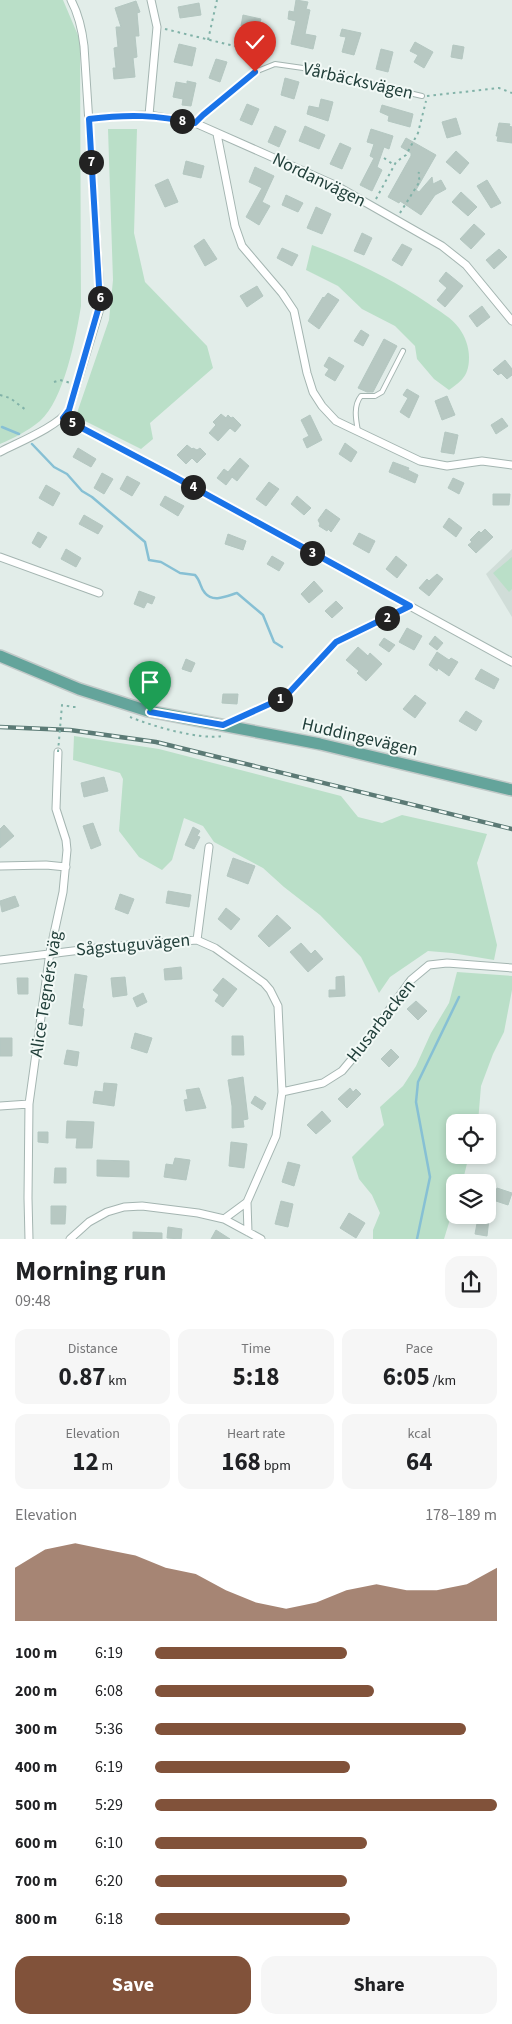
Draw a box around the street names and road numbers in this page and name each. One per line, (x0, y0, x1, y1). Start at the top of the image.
street label: Vårbäcksvägen (300, 56, 416, 106)
street label: Nordanvägen (268, 147, 370, 213)
street label: Huddingevägen (300, 712, 420, 762)
street label: Sågstuguvägen (75, 928, 191, 962)
street label: Alice Tegnérs väg (24, 929, 68, 1059)
street label: Husarbacken (341, 974, 421, 1068)

